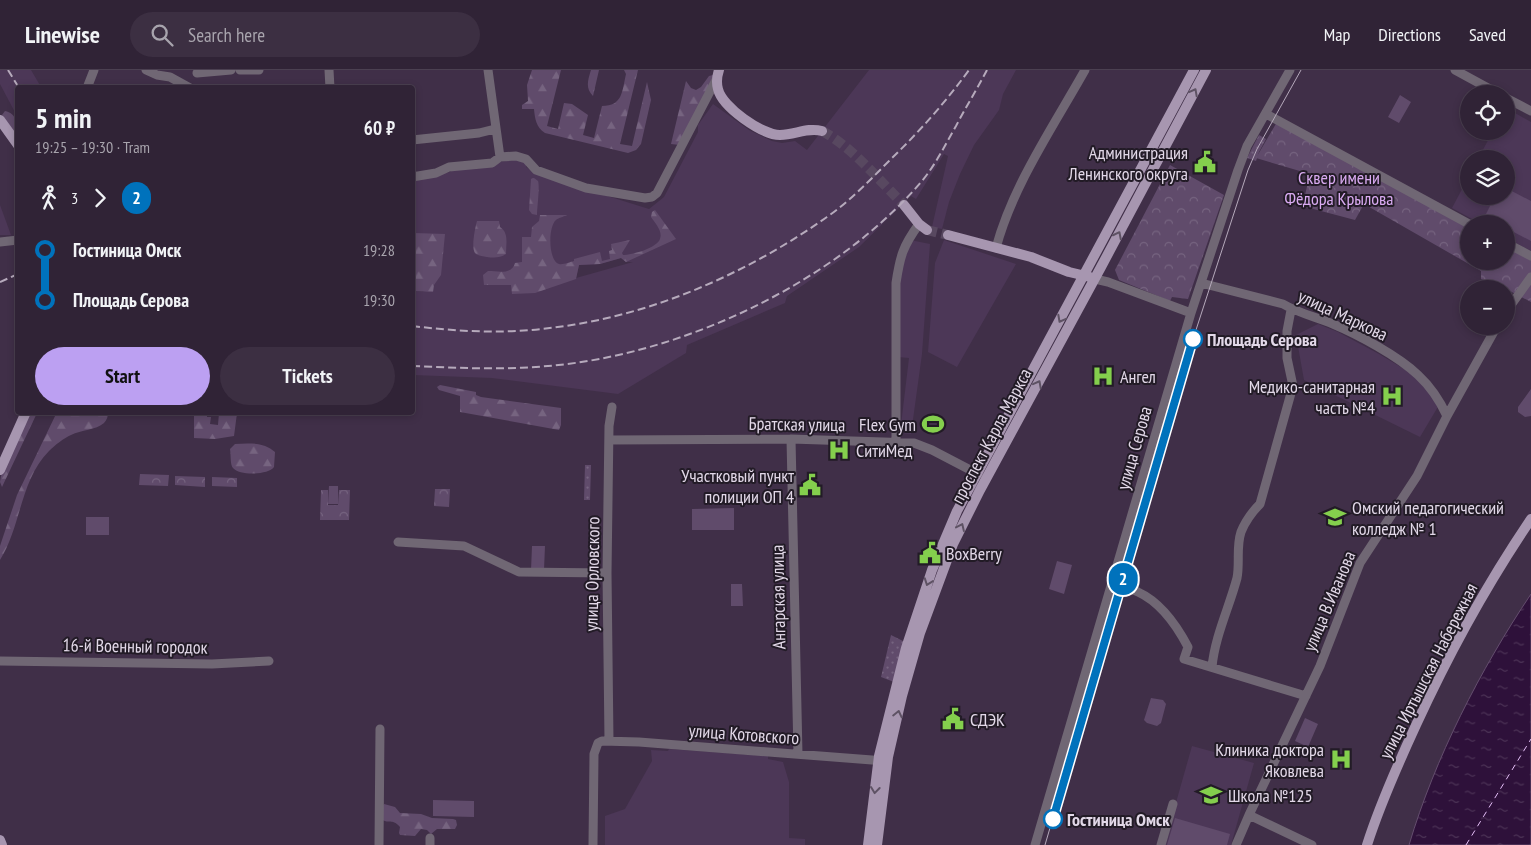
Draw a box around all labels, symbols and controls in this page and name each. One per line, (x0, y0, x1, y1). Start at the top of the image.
search box (130, 12, 480, 57)
text: Linewise (25, 19, 100, 50)
icon: search (148, 21, 176, 49)
text: Search here (188, 23, 265, 47)
text: Map (1324, 23, 1350, 46)
text: Directions (1378, 23, 1441, 46)
text: Saved (1469, 23, 1506, 46)
map controls (1460, 85, 1515, 335)
button: locate (1460, 85, 1515, 140)
one-way arrow (1188, 88, 1198, 97)
text: 5 min (35, 99, 92, 136)
text: 60 ₽ (364, 116, 395, 140)
text: 19:25 – 19:30 · Tram (35, 137, 150, 157)
place label: Администрация Ленинского округа (1068, 141, 1188, 185)
public building icon: Администрация Ленинского округа (1192, 149, 1218, 175)
button: layers (1460, 150, 1515, 205)
park label: Сквер имени Фёдора Крылова (1284, 166, 1394, 210)
icon: walk (35, 184, 63, 212)
icon: forward (86, 184, 114, 212)
text: 2 (132, 186, 141, 209)
text: 3 (71, 188, 78, 208)
button: + (1460, 215, 1515, 270)
one-way arrow (1112, 232, 1122, 241)
text: Гостиница Омск (73, 238, 181, 262)
text: 19:28 (363, 240, 395, 260)
button: − (1460, 280, 1515, 335)
street label: улица Маркова (1295, 284, 1391, 346)
text: Площадь Серова (73, 288, 189, 312)
text: 19:30 (363, 290, 395, 310)
one-way arrow (1057, 314, 1067, 323)
place label: Площадь Серова (1207, 328, 1317, 351)
marker: Площадь Серова (1183, 329, 1203, 349)
button: Start (35, 347, 210, 405)
button: Tickets (220, 347, 395, 405)
hospital icon: Ангел (1090, 363, 1116, 389)
street label: проспект Карла Маркса (946, 364, 1036, 508)
place label: Ангел (1120, 365, 1156, 388)
place label: Медико-санитарная часть №4 (1249, 375, 1375, 419)
one-way arrow (1032, 380, 1042, 389)
hospital icon: Медико-санитарная часть №4 (1379, 383, 1405, 409)
street label: улица Серова (1111, 404, 1157, 492)
sports icon: Flex Gym (920, 411, 946, 437)
street label: Братская улица (748, 412, 846, 436)
place label: Flex Gym (859, 413, 916, 436)
hospital icon: СитиМед (826, 437, 852, 463)
place label: СитиМед (856, 439, 912, 462)
place label: Участковый пункт полиции ОП 4 (681, 464, 794, 508)
public building icon: Участковый пункт полиции ОП 4 (797, 472, 823, 498)
place label: Омский педагогический колледж № 1 (1352, 496, 1504, 540)
school or university icon: Омский педагогический колледж № 1 (1322, 504, 1348, 530)
street label: улица Орловского (580, 516, 605, 632)
one-way arrow (955, 523, 965, 532)
public building icon: BoxBerry (917, 540, 943, 566)
place label: BoxBerry (946, 542, 1002, 565)
street label: Ангарская улица (766, 544, 790, 650)
street label: улица В.Иванова (1298, 547, 1360, 655)
line badge: 2 (1107, 563, 1139, 595)
text: 2 (1119, 567, 1127, 590)
one-way arrow (924, 577, 934, 586)
street label: улица Иртышская Набережная (1374, 579, 1482, 763)
street label: 16-й Военный городок (62, 633, 208, 659)
public building icon: СДЭК (940, 706, 966, 732)
place label: СДЭК (970, 708, 1005, 731)
one-way arrow (892, 709, 903, 718)
street label: улица Котовского (688, 719, 800, 749)
place label: Клиника доктора Яковлева (1215, 738, 1324, 782)
hospital icon: Клиника доктора Яковлева (1328, 746, 1354, 772)
school or university icon: Школа №125 (1198, 782, 1224, 808)
place label: Школа №125 (1228, 784, 1313, 807)
one-way arrow (870, 786, 881, 794)
place label: Гостиница Омск (1067, 808, 1170, 831)
marker: Гостиница Омск (1043, 809, 1063, 829)

